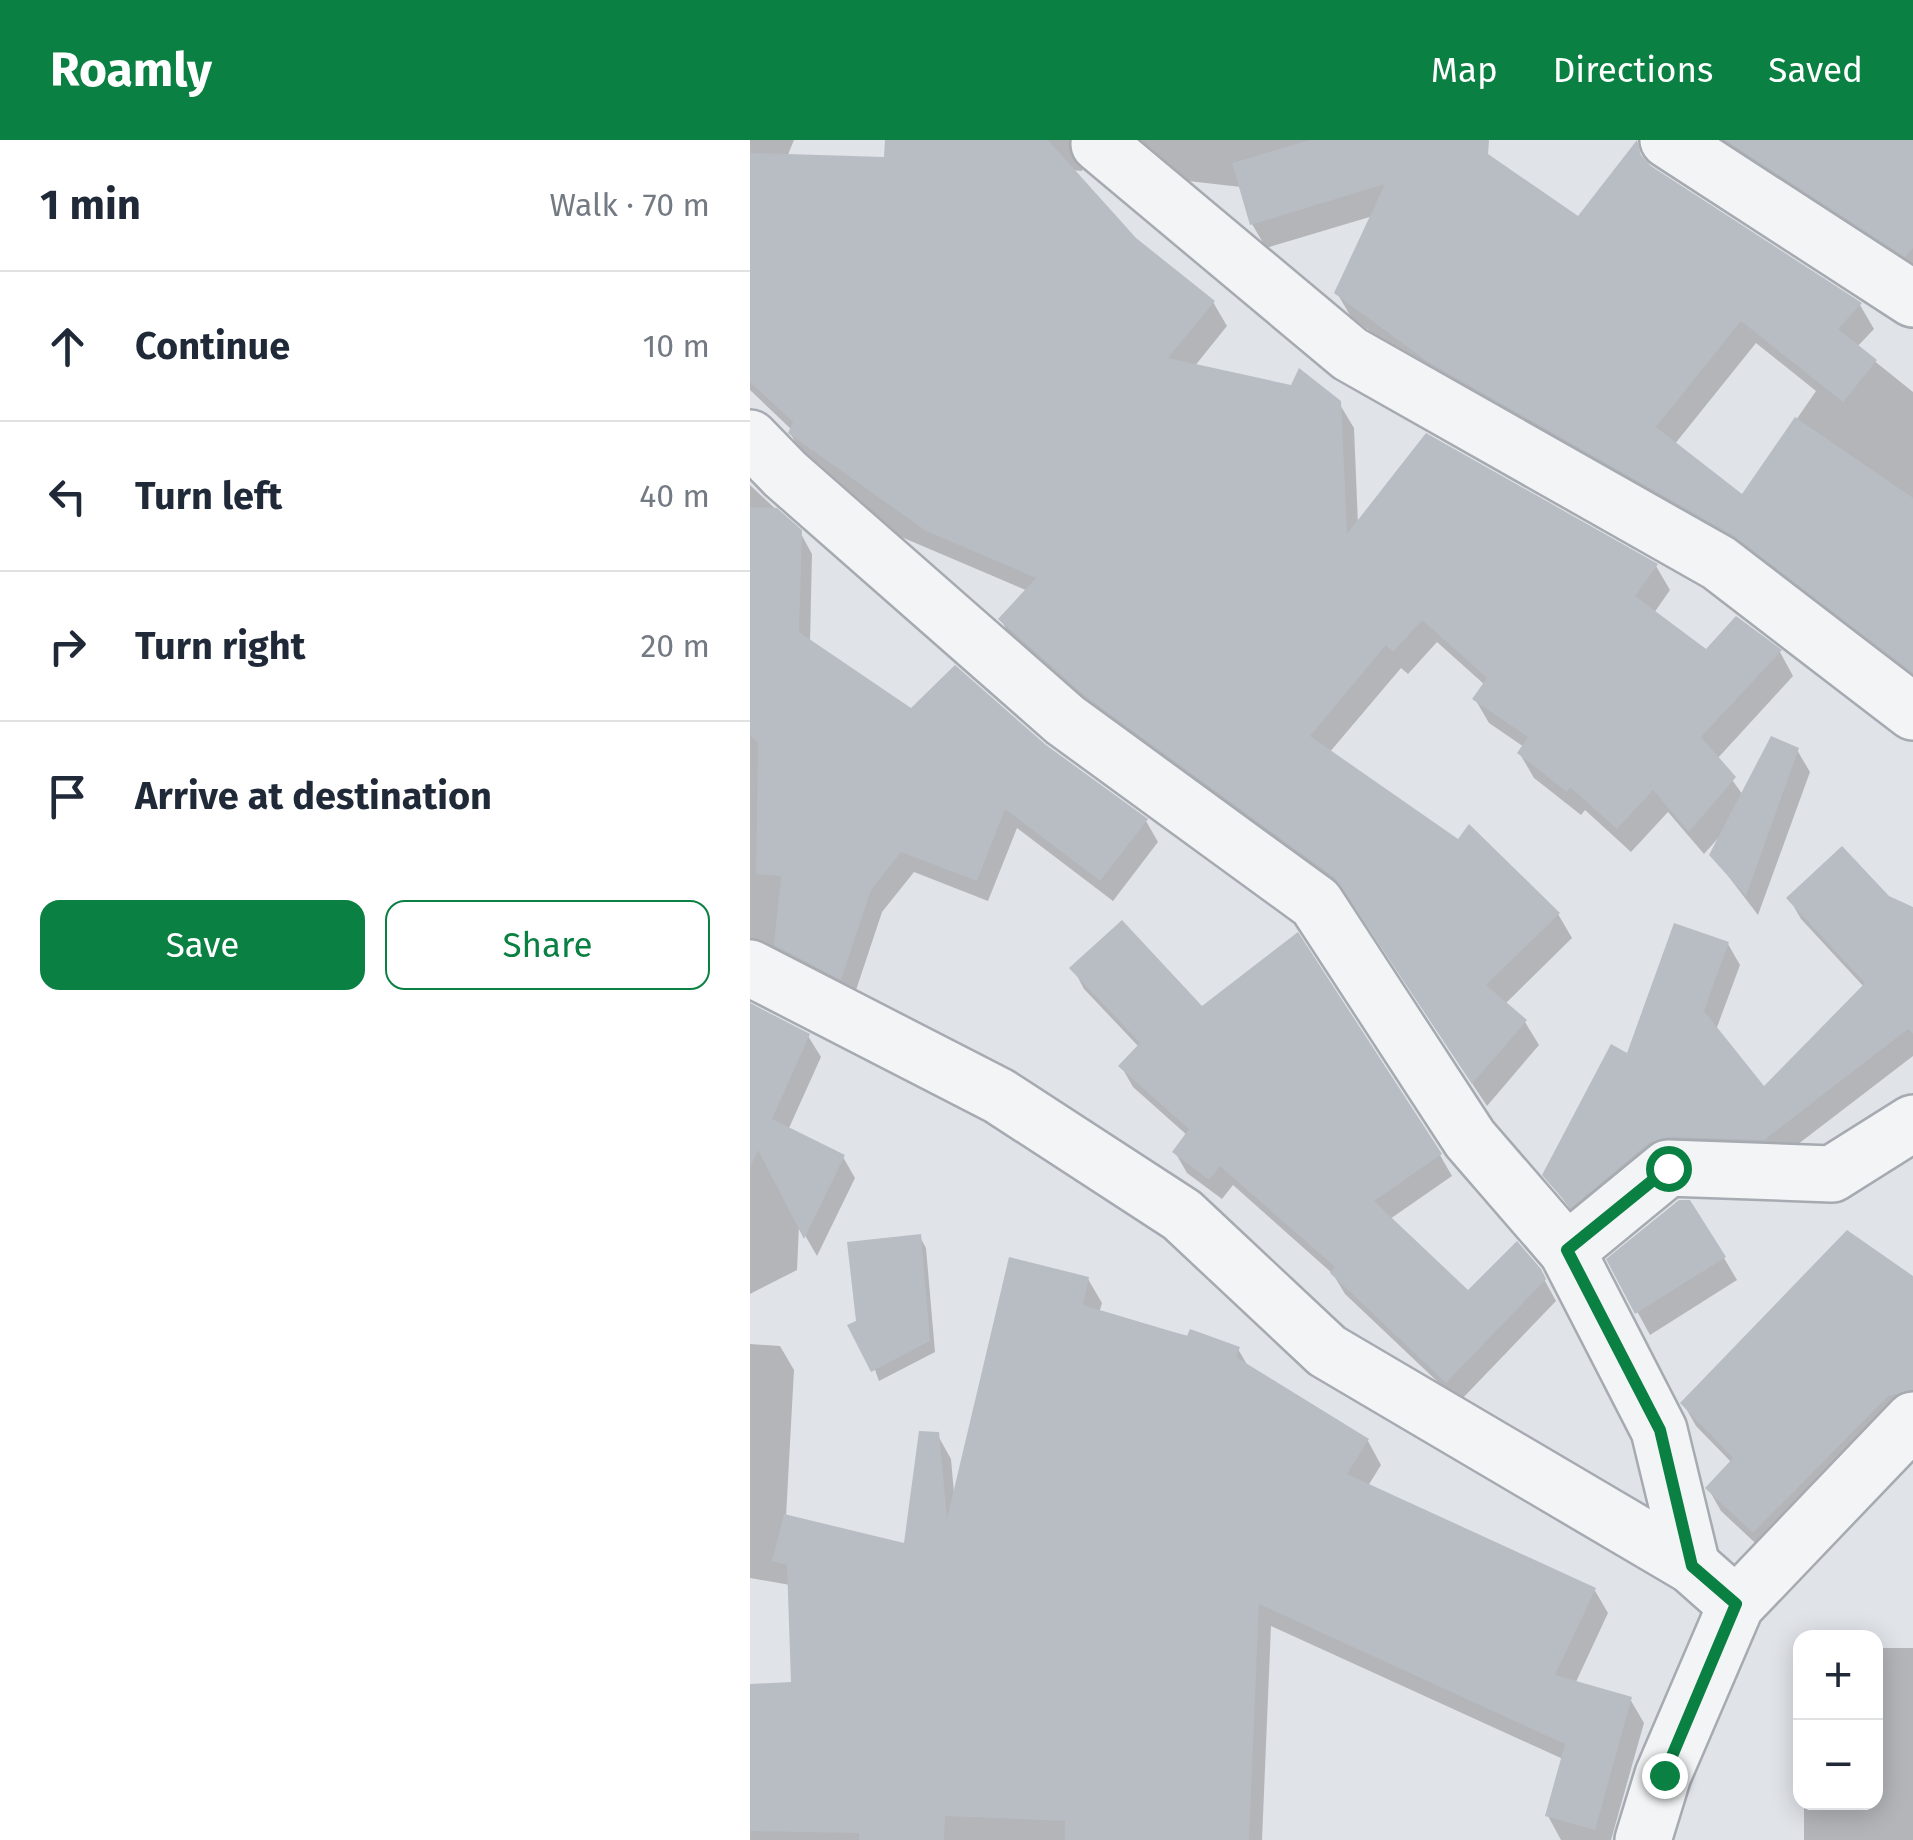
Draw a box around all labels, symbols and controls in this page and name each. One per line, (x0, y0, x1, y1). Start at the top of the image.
text: Roamly (50, 41, 212, 99)
text: Map (1431, 49, 1498, 91)
text: Directions (1553, 49, 1713, 91)
text: Saved (1768, 49, 1863, 91)
text: 1 min (40, 180, 141, 230)
text: Walk · 70 m (549, 186, 710, 224)
icon: ahead (40, 319, 95, 374)
text: Continue (135, 323, 290, 369)
text: 10 m (642, 327, 710, 365)
icon: left (40, 469, 95, 524)
text: Turn left (135, 473, 282, 519)
text: 40 m (639, 477, 710, 515)
icon: right (40, 619, 95, 674)
text: Turn right (135, 623, 305, 669)
text: 20 m (640, 627, 710, 665)
icon: arrive (40, 769, 95, 824)
text: Arrive at destination (135, 773, 492, 819)
button: Save (40, 900, 365, 990)
button: Share (385, 900, 710, 990)
route start (1646, 1146, 1692, 1192)
map controls (1793, 1630, 1883, 1810)
button: + (1793, 1630, 1883, 1720)
button: − (1793, 1720, 1883, 1810)
route end (1642, 1753, 1688, 1799)

